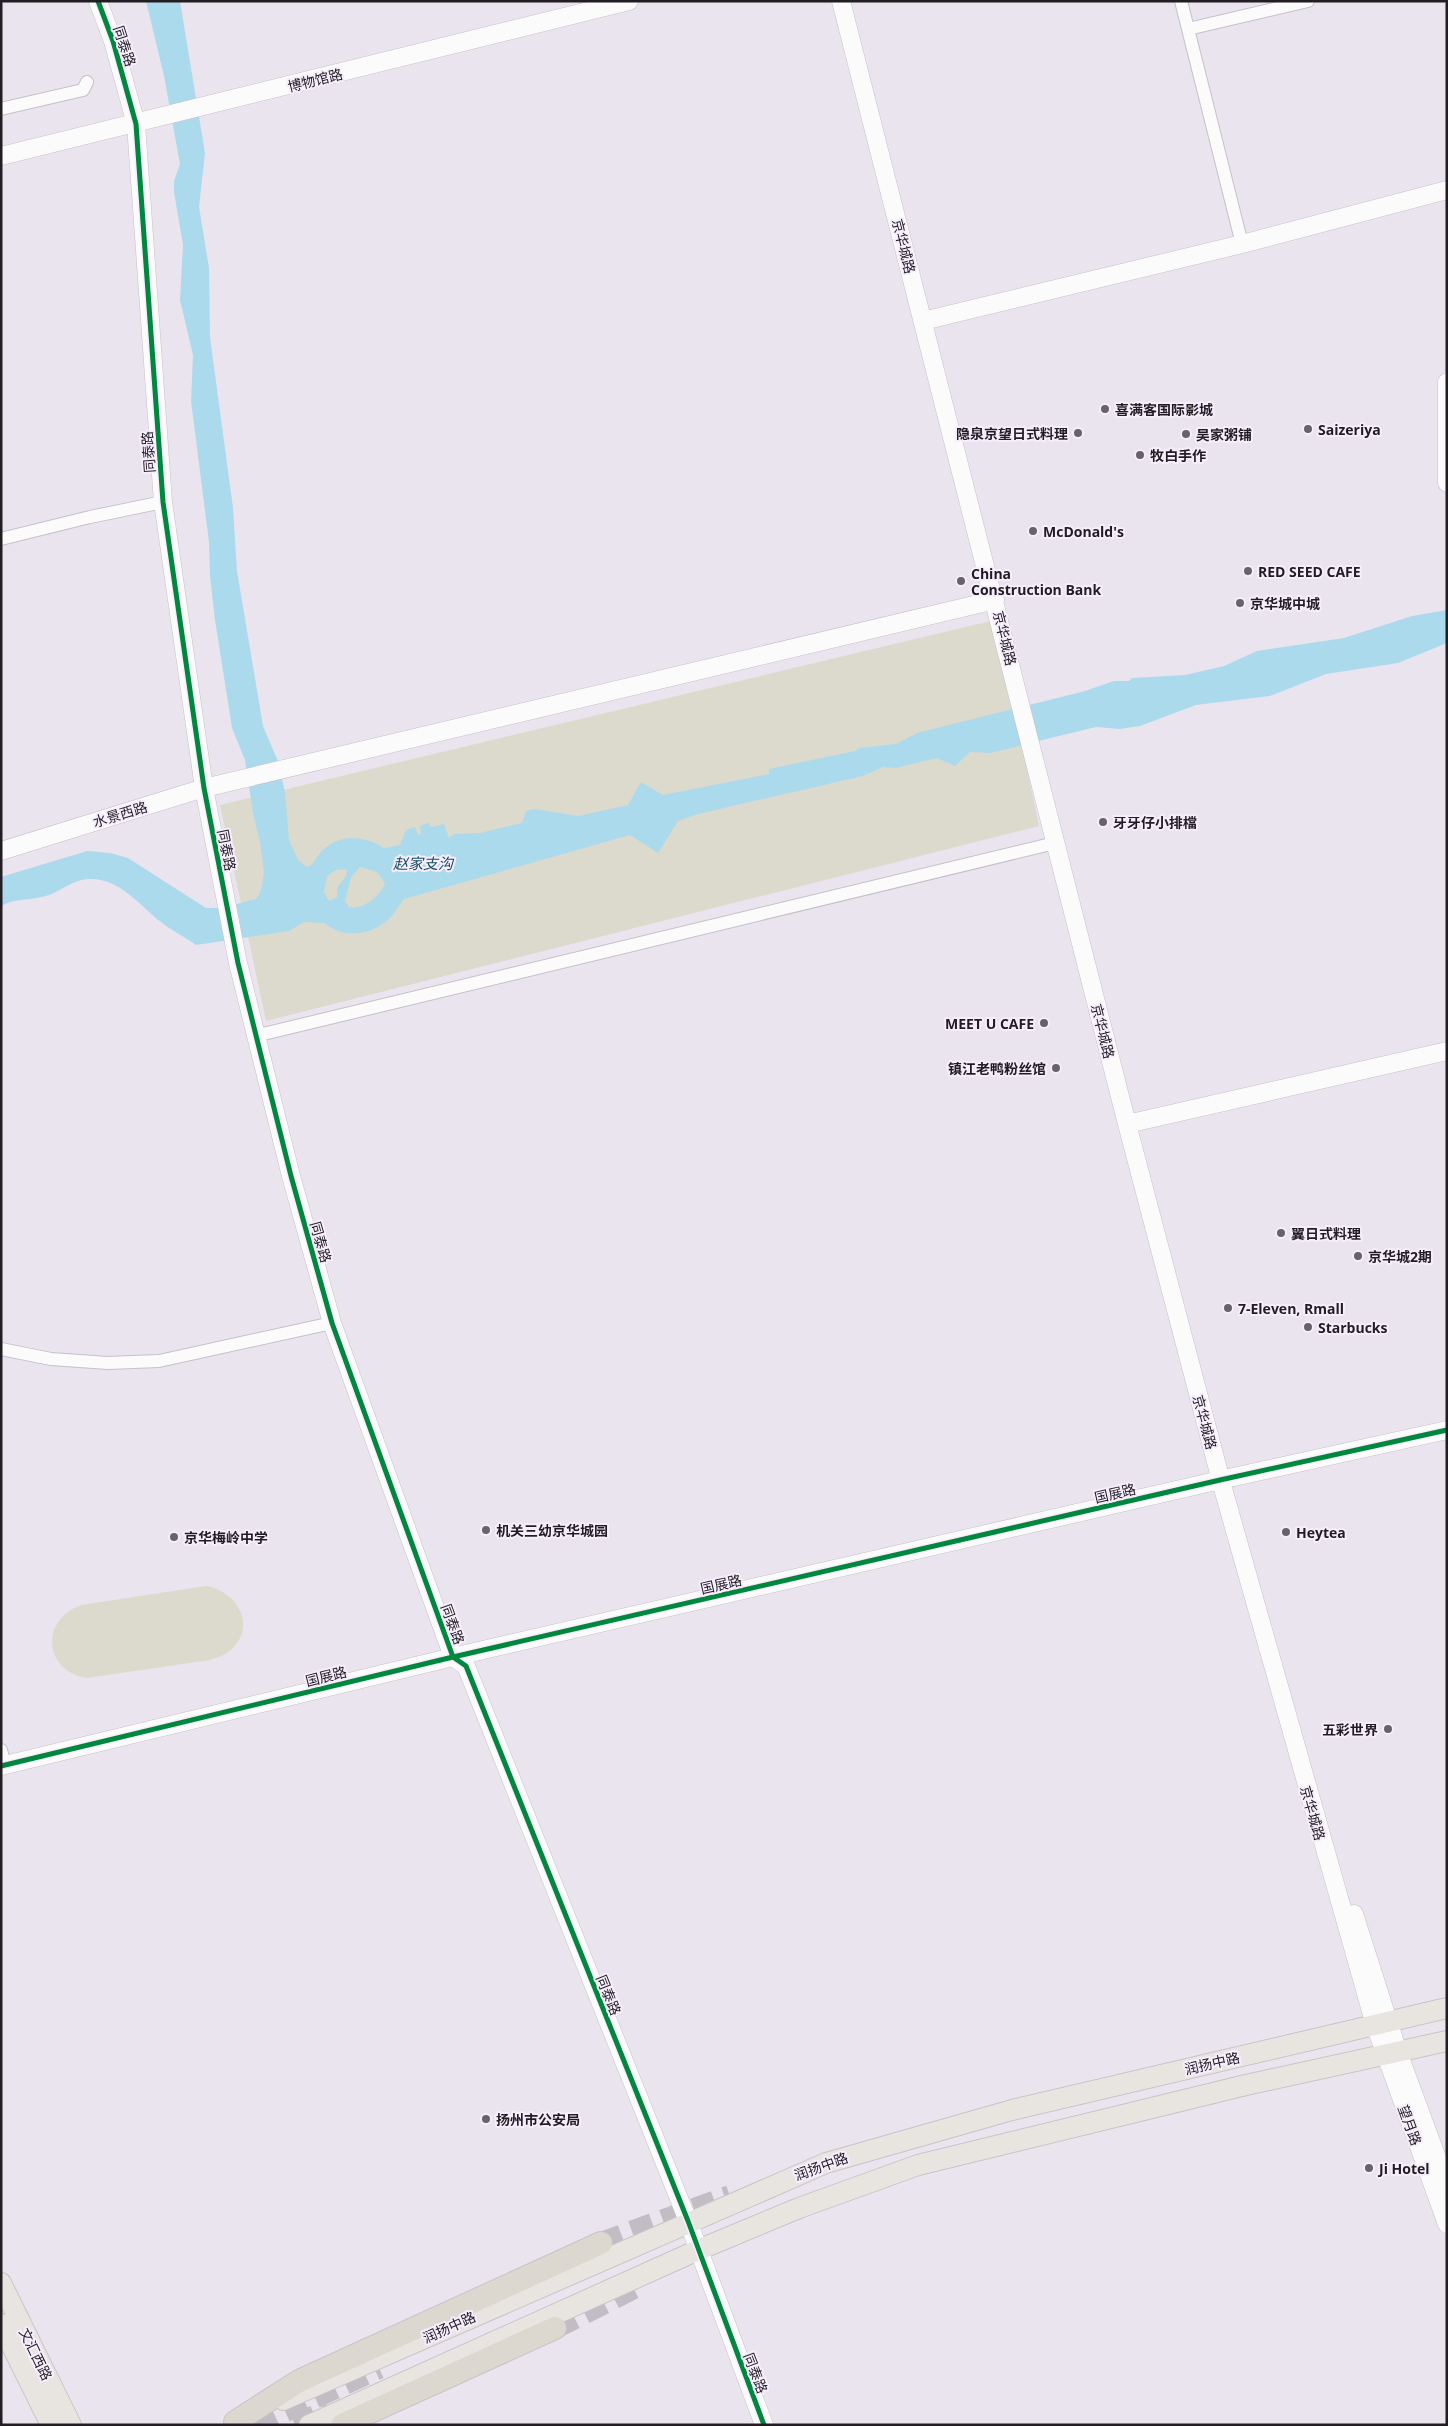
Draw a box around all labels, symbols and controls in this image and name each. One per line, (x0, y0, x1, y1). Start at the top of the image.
street label: 同泰路 (109, 23, 141, 69)
street label: 博物馆路 (286, 64, 344, 96)
street label: 京华城路 (888, 217, 920, 275)
place label: 喜满客国际影城 (1115, 400, 1213, 419)
marker: 喜满客国际影城 (1099, 403, 1111, 415)
place label: Saizeriya (1318, 420, 1381, 439)
marker: Saizeriya (1302, 423, 1314, 435)
place label: 隐泉京望日式料理 (956, 424, 1068, 443)
place label: 吴家粥铺 (1196, 425, 1252, 444)
marker: 隐泉京望日式料理 (1072, 427, 1084, 439)
marker: 吴家粥铺 (1180, 428, 1192, 440)
street label: 同泰路 (137, 430, 159, 474)
place label: 牧白手作 (1150, 446, 1206, 465)
marker: 牧白手作 (1134, 449, 1146, 461)
place label: McDonald's (1043, 522, 1124, 541)
marker: McDonald's (1027, 525, 1039, 537)
place label: RED SEED CAFE (1258, 562, 1361, 581)
place label: China Construction Bank (971, 564, 1102, 599)
marker: RED SEED CAFE (1242, 565, 1254, 577)
marker: China Construction Bank (955, 575, 967, 587)
place label: 京华城中城 (1250, 594, 1320, 613)
marker: 京华城中城 (1234, 597, 1246, 609)
street label: 京华城路 (989, 609, 1021, 667)
street label: 水景西路 (90, 797, 150, 831)
place label: 牙牙仔小排檔 (1113, 813, 1197, 832)
marker: 牙牙仔小排檔 (1097, 816, 1109, 828)
street label: 同泰路 (214, 828, 240, 872)
water label: 赵家支沟 (393, 853, 455, 873)
street label: 京华城路 (1087, 1002, 1119, 1060)
place label: MEET U CAFE (945, 1014, 1034, 1033)
marker: MEET U CAFE (1038, 1017, 1050, 1029)
place label: 镇江老鸭粉丝馆 (948, 1059, 1046, 1078)
marker: 镇江老鸭粉丝馆 (1050, 1062, 1062, 1074)
street label: 同泰路 (306, 1219, 336, 1265)
place label: 翼日式料理 (1291, 1224, 1361, 1243)
marker: 翼日式料理 (1275, 1227, 1287, 1239)
place label: 京华城2期 (1368, 1247, 1432, 1266)
marker: 京华城2期 (1352, 1250, 1364, 1262)
place label: 7-Eleven, Rmall (1238, 1299, 1344, 1318)
marker: 7-Eleven, Rmall (1222, 1302, 1234, 1314)
place label: Starbucks (1318, 1318, 1388, 1337)
marker: Starbucks (1302, 1321, 1314, 1333)
street label: 京华城路 (1189, 1392, 1221, 1452)
street label: 国展路 (1092, 1479, 1138, 1507)
place label: 机关三幼京华城园 (496, 1521, 608, 1540)
place label: Heytea (1296, 1523, 1346, 1542)
marker: 机关三幼京华城园 (480, 1524, 492, 1536)
marker: Heytea (1280, 1526, 1292, 1538)
place label: 京华梅岭中学 (184, 1528, 268, 1547)
marker: 京华梅岭中学 (168, 1531, 180, 1543)
street label: 国展路 (698, 1570, 744, 1598)
street label: 同泰路 (437, 1601, 469, 1647)
street label: 国展路 (303, 1662, 349, 1690)
place label: 五彩世界 (1322, 1720, 1378, 1739)
marker: 五彩世界 (1382, 1723, 1394, 1735)
street label: 京华城路 (1296, 1783, 1330, 1843)
street label: 同泰路 (592, 1972, 626, 2018)
street label: 润扬中路 (1183, 2047, 1241, 2079)
street label: 望月路 (1394, 2102, 1426, 2148)
place label: 扬州市公安局 (496, 2110, 580, 2129)
marker: 扬州市公安局 (480, 2113, 492, 2125)
street label: 润扬中路 (791, 2147, 851, 2185)
place label: Ji Hotel (1377, 2159, 1430, 2178)
marker: Ji Hotel (1363, 2162, 1375, 2174)
street label: 润扬中路 (420, 2307, 478, 2347)
street label: 文汇西路 (15, 2325, 57, 2383)
street label: 同泰路 (740, 2350, 772, 2396)

